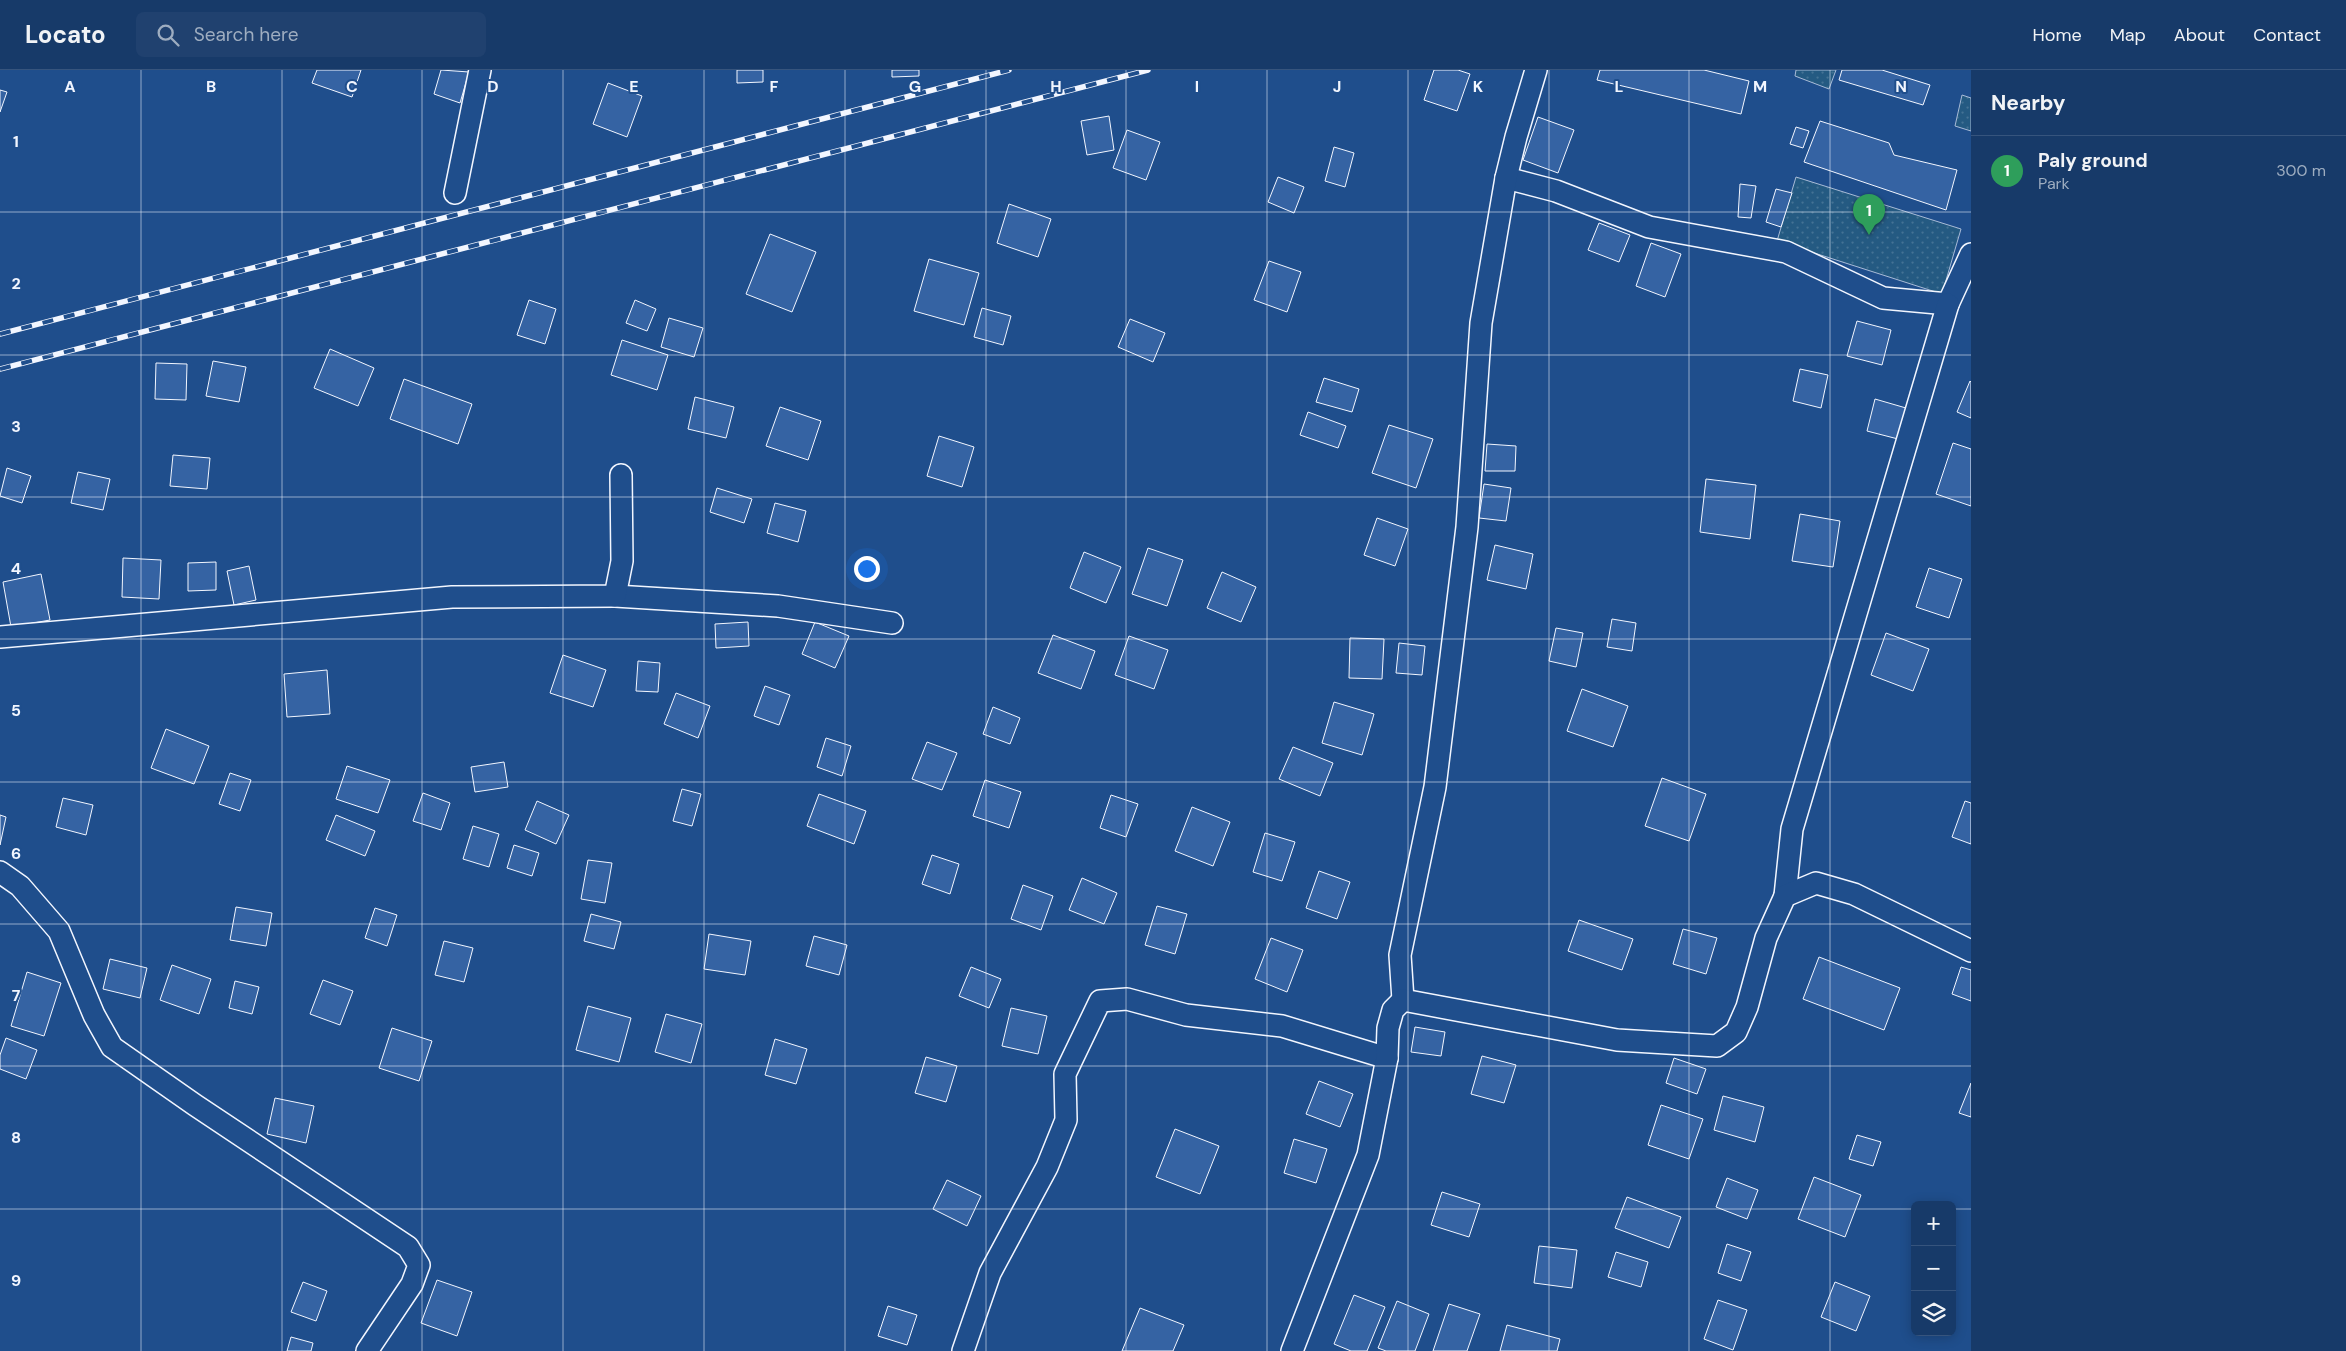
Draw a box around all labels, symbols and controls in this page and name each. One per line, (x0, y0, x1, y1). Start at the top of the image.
search box (136, 12, 486, 57)
text: Locato (25, 19, 106, 50)
icon: search (154, 21, 182, 49)
text: Search here (194, 22, 299, 47)
text: Home (2032, 23, 2082, 47)
text: Map (2110, 23, 2146, 47)
text: About (2174, 23, 2225, 47)
text: Contact (2253, 23, 2321, 47)
text: A (64, 76, 76, 97)
text: B (206, 76, 216, 97)
text: C (346, 76, 358, 97)
text: D (487, 76, 499, 97)
text: E (629, 76, 639, 97)
text: F (770, 76, 779, 97)
text: G (909, 76, 921, 97)
text: H (1050, 76, 1062, 97)
text: I (1195, 76, 1199, 97)
text: J (1333, 76, 1341, 97)
text: K (1473, 76, 1484, 97)
text: L (1615, 76, 1624, 97)
text: M (1753, 76, 1767, 97)
text: N (1895, 76, 1907, 97)
text: Nearby (1991, 89, 2065, 117)
text: 1 (13, 131, 19, 152)
text: Paly ground (2038, 148, 2148, 173)
text: 1 (2004, 160, 2010, 181)
text: 300 m (2276, 160, 2326, 181)
text: Park (2038, 173, 2070, 194)
pin: 1 (1853, 194, 1885, 235)
text: 2 (11, 273, 21, 294)
text: 3 (11, 416, 21, 437)
your location (854, 556, 880, 582)
text: 4 (11, 558, 21, 579)
text: 5 (11, 700, 21, 721)
text: 6 (11, 843, 21, 864)
text: 7 (12, 985, 21, 1006)
text: 8 (11, 1127, 21, 1148)
map controls (1911, 1201, 1956, 1336)
button: + (1911, 1201, 1956, 1246)
button: − (1911, 1246, 1956, 1291)
text: 9 (11, 1270, 21, 1291)
button: layers (1911, 1291, 1956, 1336)

